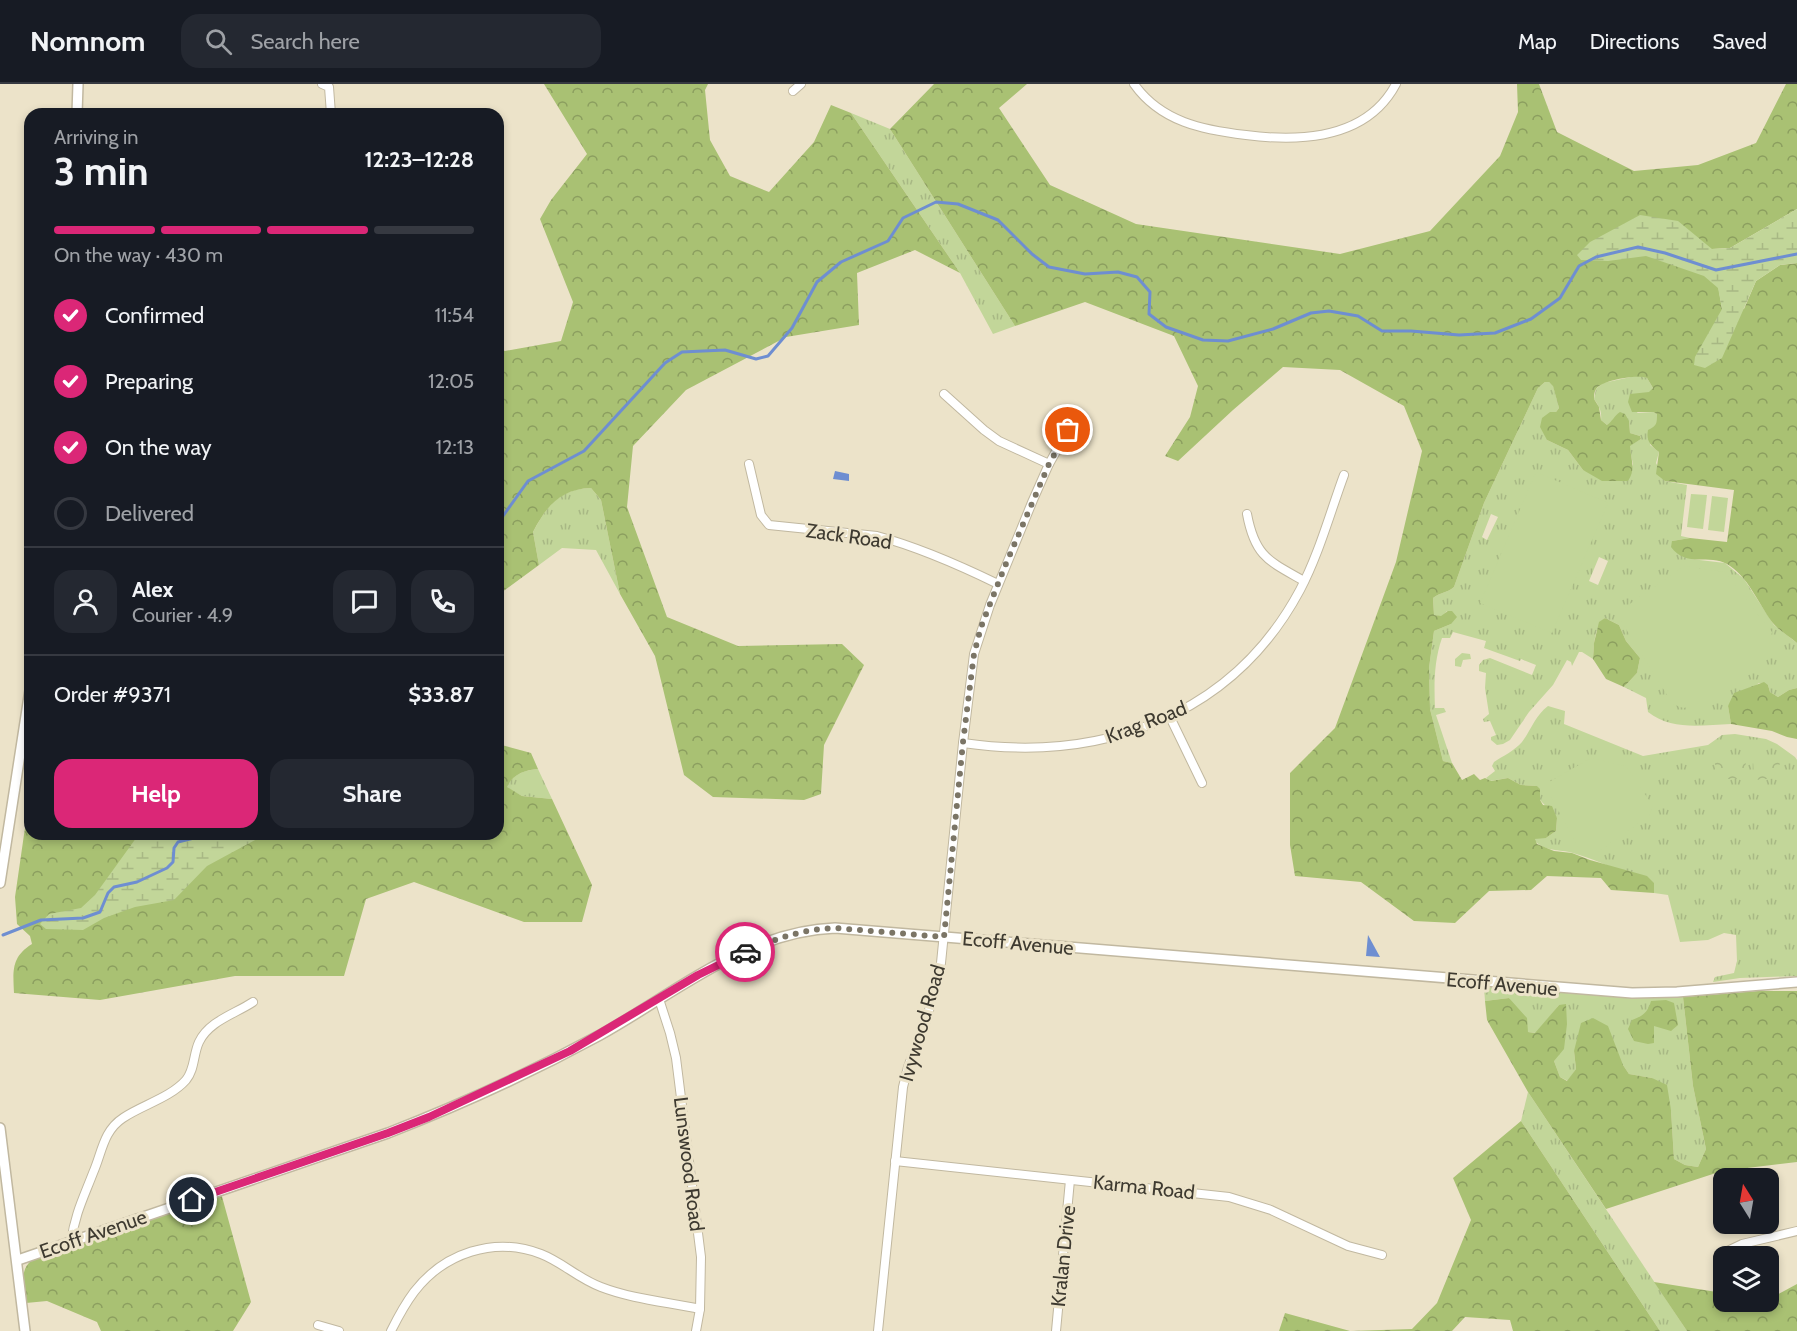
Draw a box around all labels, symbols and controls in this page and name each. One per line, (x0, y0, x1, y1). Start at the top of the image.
search box (181, 14, 601, 68)
text: Nomnom (30, 24, 145, 58)
icon: search (202, 25, 235, 58)
text: Search here (250, 28, 360, 55)
text: Map (1518, 29, 1557, 54)
text: Directions (1590, 29, 1679, 54)
text: Saved (1712, 29, 1767, 54)
text: Arriving in (54, 125, 138, 149)
text: 12:23–12:28 (364, 146, 474, 173)
text: 3 min (54, 147, 149, 195)
text: On the way · 430 m (54, 243, 223, 267)
icon: check (54, 299, 87, 332)
text: Confirmed (105, 302, 204, 329)
text: 11:54 (434, 303, 474, 327)
icon: check (54, 365, 87, 398)
text: Preparing (105, 368, 193, 395)
text: 12:05 (428, 369, 474, 393)
pin (1042, 404, 1093, 455)
icon: bag (1051, 413, 1084, 446)
icon: check (54, 431, 87, 464)
text: On the way (105, 434, 212, 461)
text: 12:13 (436, 435, 474, 459)
text: Delivered (105, 500, 194, 527)
street label: Zack Road (805, 518, 893, 554)
button: person (54, 570, 117, 633)
button: chat (333, 570, 396, 633)
button: phone (411, 570, 474, 633)
text: Alex (132, 576, 173, 603)
text: Courier · 4.9 (132, 603, 233, 627)
text: Order #9371 (54, 681, 171, 708)
text: $33.87 (408, 681, 474, 708)
street label: Krag Road (1102, 696, 1190, 748)
button: Help (54, 759, 258, 828)
button: Share (270, 759, 474, 828)
courier (715, 922, 775, 982)
street label: Ecoff Avenue (961, 926, 1075, 960)
icon: car (729, 936, 762, 969)
street label: Ivywood Road (894, 962, 950, 1084)
street label: Ecoff Avenue (1445, 967, 1559, 1001)
street label: Lunswood Road (669, 1095, 709, 1233)
north arrow (1713, 1168, 1779, 1234)
map controls (1713, 1168, 1779, 1312)
street label: Karma Road (1092, 1170, 1196, 1204)
pin (166, 1174, 217, 1225)
icon: home (175, 1183, 208, 1216)
street label: Ecoff Avenue (36, 1204, 150, 1264)
street label: Kralan Drive (1046, 1204, 1080, 1308)
button: layers (1713, 1246, 1779, 1312)

